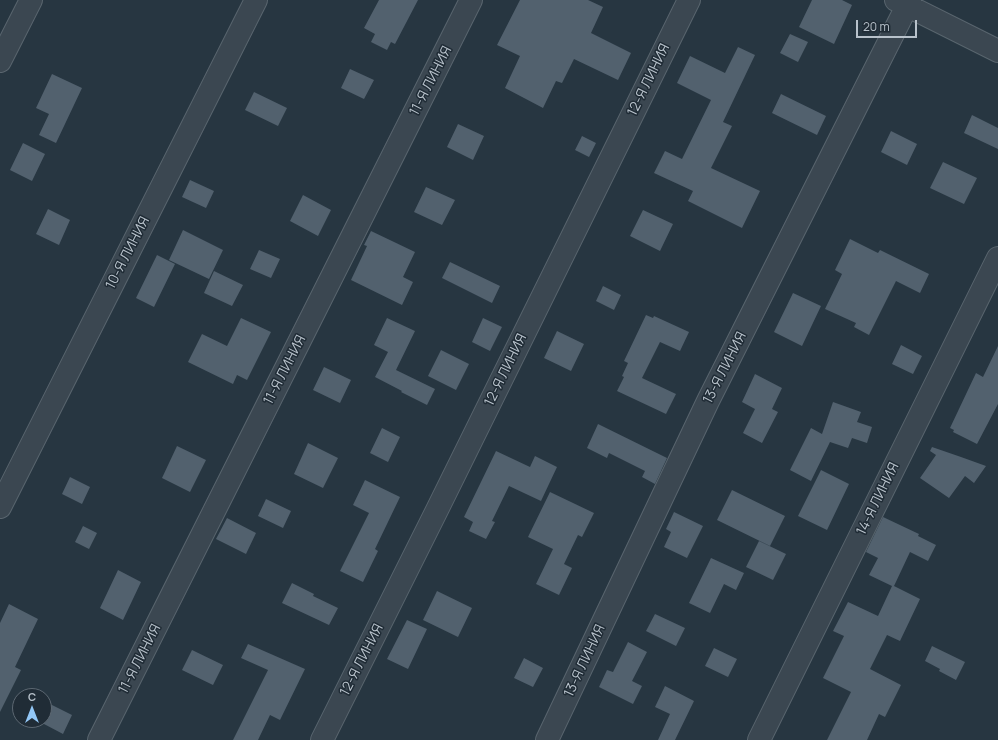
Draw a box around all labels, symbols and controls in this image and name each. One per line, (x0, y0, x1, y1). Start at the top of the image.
scale bar (858, 12, 919, 38)
text: 20 m (863, 18, 890, 35)
street label: 12-Я ЛИНИЯ (624, 41, 674, 119)
street label: 11-Я ЛИНИЯ (406, 43, 456, 119)
street label: 10-Я ЛИНИЯ (103, 214, 153, 292)
street label: 13-Я ЛИНИЯ (700, 329, 750, 407)
street label: 12-Я ЛИНИЯ (481, 331, 531, 409)
street label: 11-Я ЛИНИЯ (260, 332, 310, 408)
street label: 14-Я ЛИНИЯ (853, 460, 903, 538)
street label: 11-Я ЛИНИЯ (115, 621, 165, 697)
street label: 12-Я ЛИНИЯ (337, 621, 387, 699)
street label: 13-Я ЛИНИЯ (561, 622, 609, 700)
north arrow (12, 688, 52, 728)
text: С (28, 689, 36, 704)

